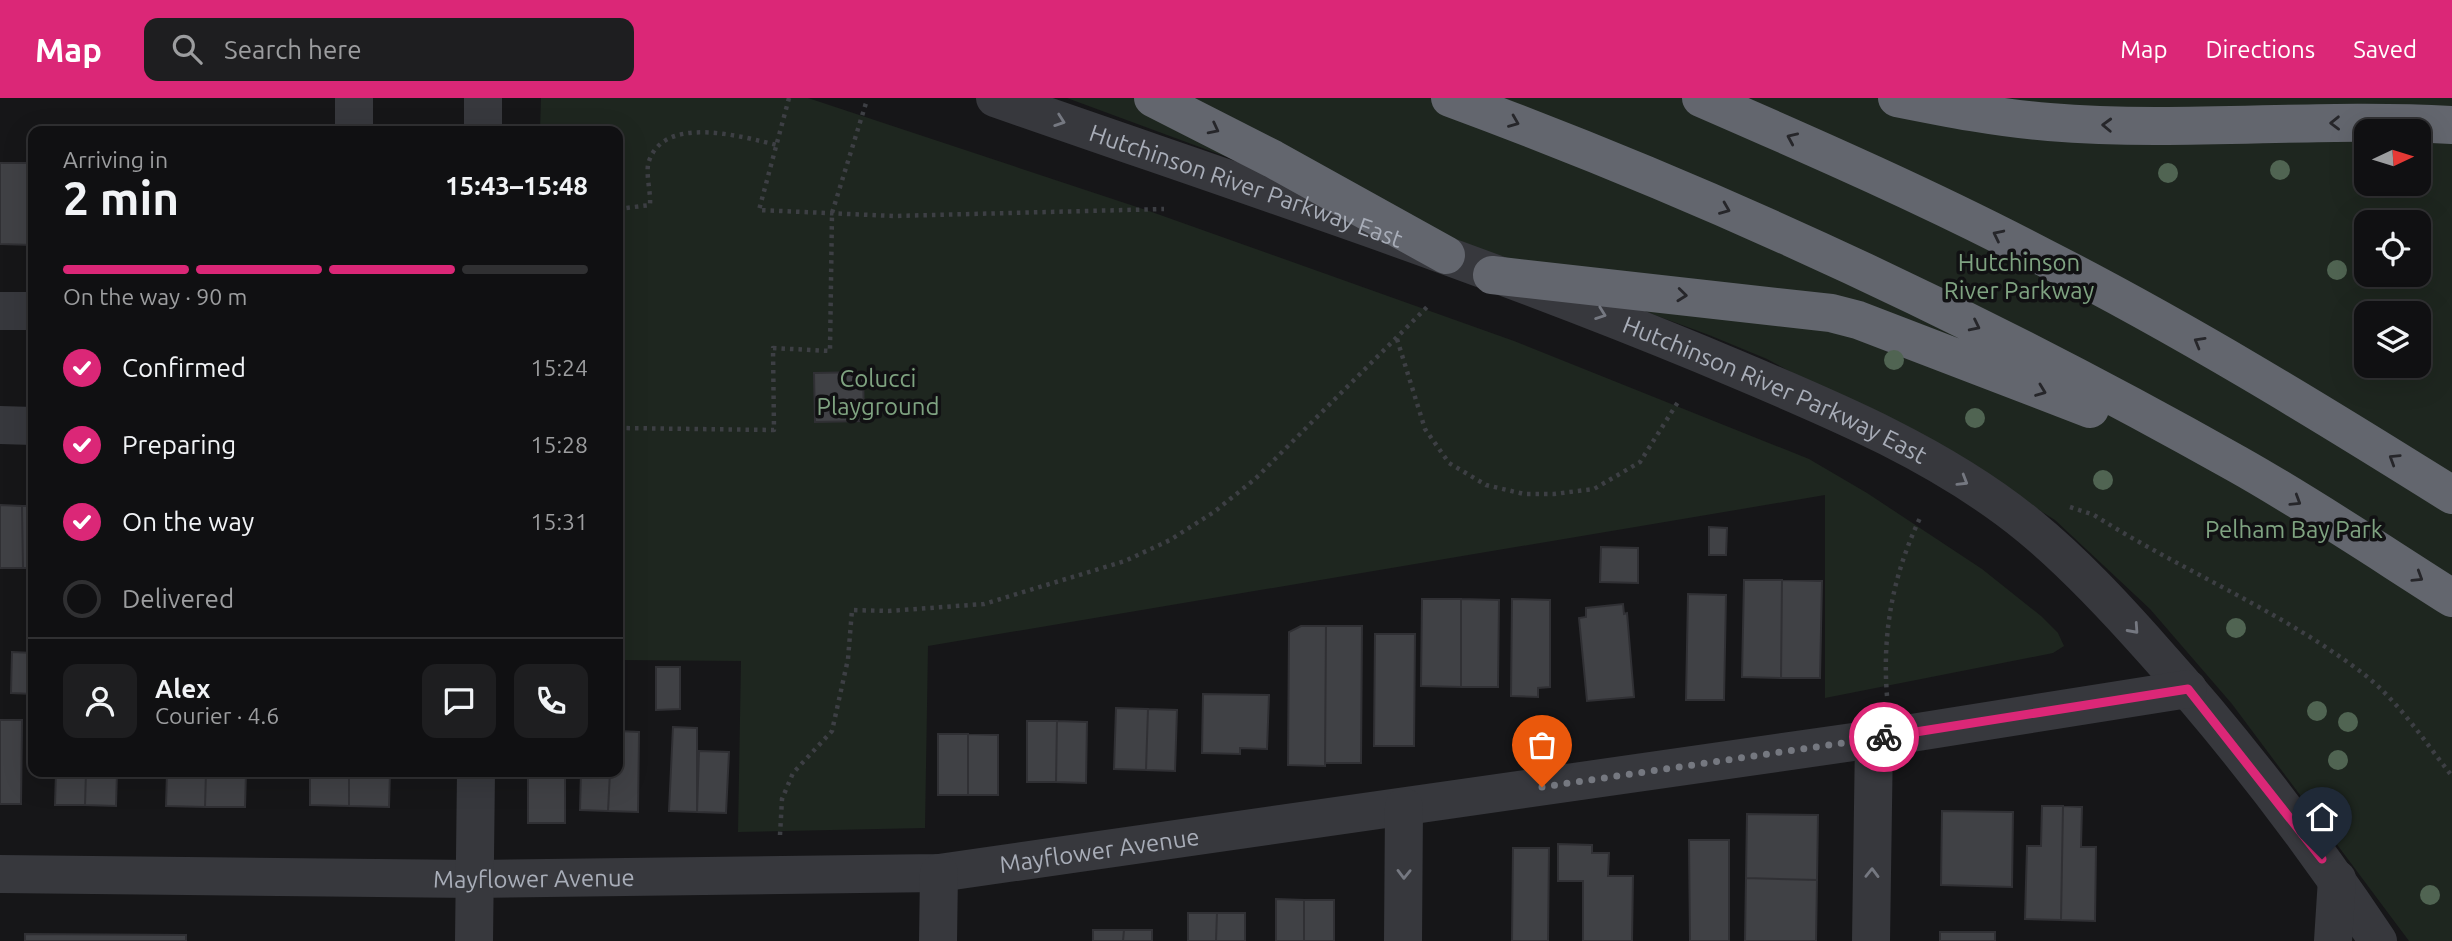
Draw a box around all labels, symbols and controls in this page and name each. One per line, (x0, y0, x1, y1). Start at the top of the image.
search box (144, 18, 634, 81)
icon: search (168, 30, 206, 68)
text: Map (35, 31, 102, 68)
text: Search here (224, 35, 362, 64)
text: Map (2120, 36, 2167, 63)
text: Directions (2205, 36, 2315, 63)
text: Saved (2353, 36, 2417, 63)
one-way arrow (1053, 112, 1065, 126)
one-way arrow (1507, 114, 1519, 128)
one-way arrow (2329, 115, 2340, 130)
one-way arrow (2102, 117, 2113, 132)
street label: Hutchinson River Parkway East (1086, 118, 1407, 253)
north arrow (2354, 119, 2431, 196)
map controls (2354, 119, 2431, 378)
one-way arrow (1207, 120, 1219, 134)
one-way arrow (1787, 132, 1800, 146)
text: Arriving in (63, 147, 168, 172)
text: 15:43–15:48 (445, 171, 588, 200)
text: 2 min (63, 172, 179, 224)
one-way arrow (1717, 201, 1730, 215)
button: locate (2354, 210, 2431, 287)
one-way arrow (1993, 229, 2005, 243)
park label: Hutchinson River Parkway (1944, 249, 2095, 304)
text: On the way · 90 m (63, 284, 247, 309)
one-way arrow (1677, 287, 1688, 302)
button: layers (2354, 301, 2431, 378)
one-way arrow (1595, 306, 1607, 320)
street label: Hutchinson River Parkway East (1619, 310, 1932, 469)
one-way arrow (1968, 318, 1980, 332)
one-way arrow (2193, 337, 2206, 350)
icon: check (63, 349, 101, 387)
text: Confirmed (122, 353, 246, 382)
text: 15:24 (530, 355, 588, 380)
park label: Colucci Playground (817, 365, 939, 420)
one-way arrow (2035, 382, 2047, 396)
icon: check (63, 426, 101, 464)
text: Preparing (122, 430, 236, 459)
text: 15:28 (530, 432, 588, 457)
one-way arrow (2389, 454, 2402, 467)
one-way arrow (1956, 473, 1969, 486)
one-way arrow (2289, 492, 2302, 505)
icon: check (63, 503, 101, 541)
text: On the way (122, 507, 254, 536)
text: 15:31 (530, 509, 588, 534)
park label: Pelham Bay Park (2205, 516, 2383, 543)
one-way arrow (2410, 568, 2423, 581)
text: Delivered (122, 584, 234, 613)
one-way arrow (2126, 621, 2139, 634)
button: person (63, 664, 137, 738)
button: chat (422, 664, 496, 738)
button: phone (514, 664, 588, 738)
text: Alex (155, 674, 210, 703)
courier (1849, 702, 1919, 772)
text: Courier · 4.6 (155, 703, 279, 728)
pin (1512, 715, 1572, 787)
icon: bike (1865, 718, 1903, 756)
icon: bag (1523, 726, 1561, 764)
pin (2292, 787, 2352, 859)
icon: home (2303, 798, 2341, 836)
street label: Mayflower Avenue (998, 822, 1201, 878)
street label: Mayflower Avenue (433, 863, 635, 893)
one-way arrow (1864, 867, 1880, 878)
one-way arrow (1396, 869, 1412, 880)

